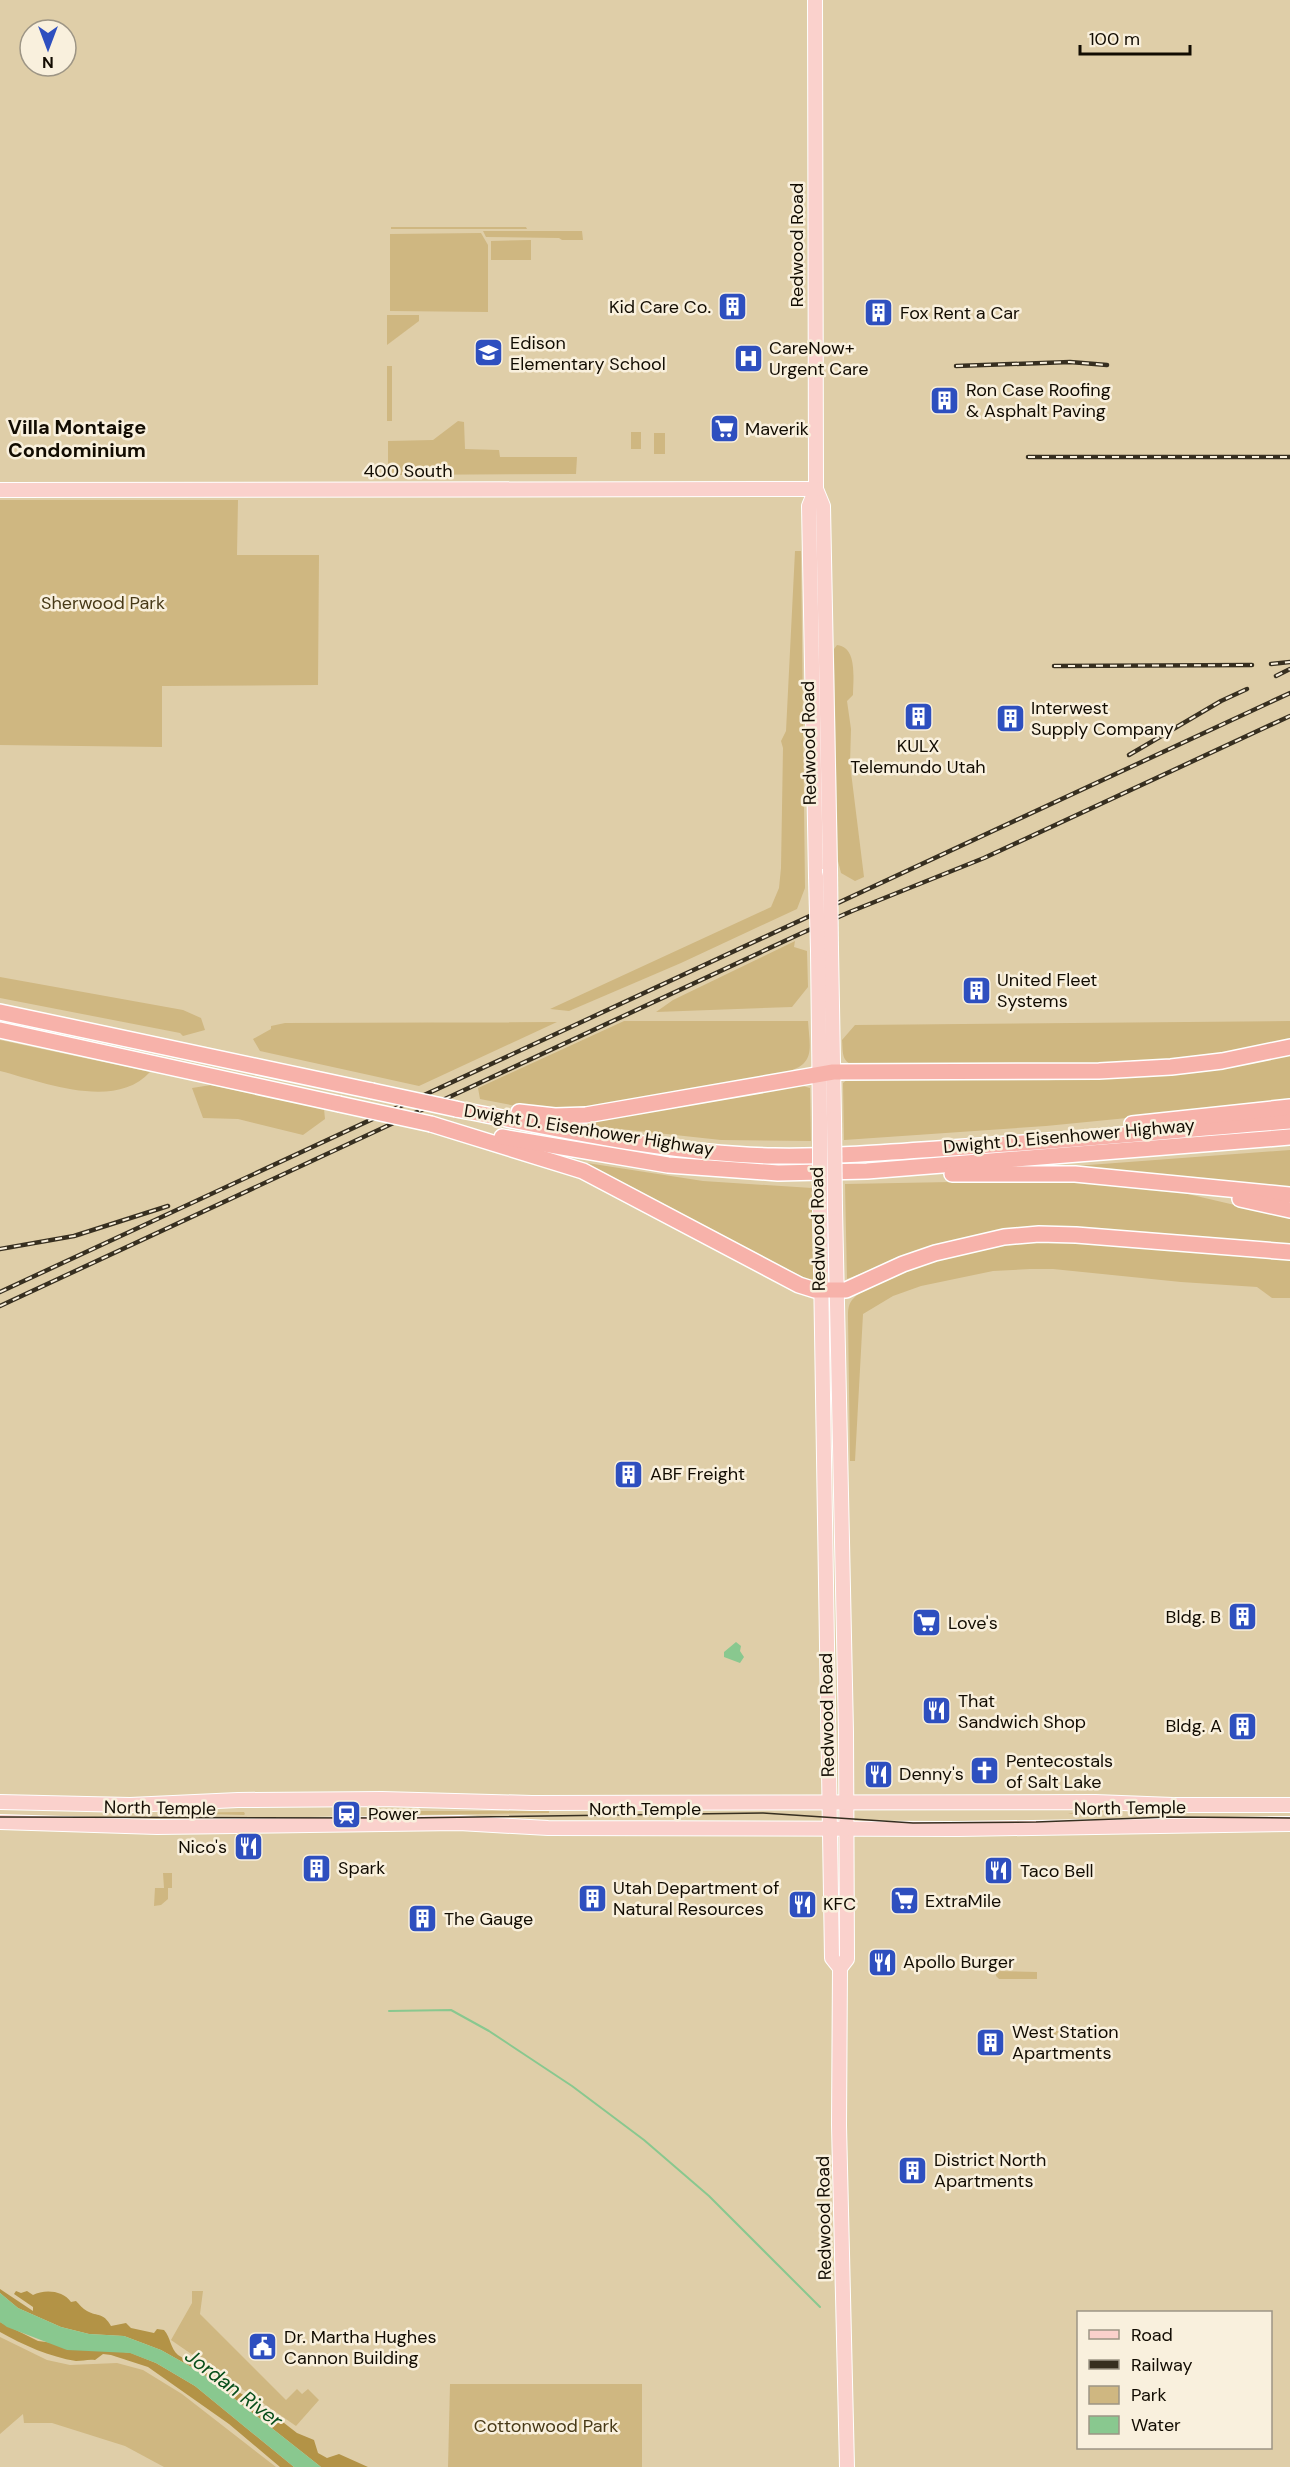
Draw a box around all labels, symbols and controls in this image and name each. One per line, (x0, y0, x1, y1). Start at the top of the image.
north arrow (18, 18, 78, 78)
scale bar (1080, 18, 1190, 56)
text: 100 m (1089, 27, 1140, 51)
text: N (42, 52, 54, 73)
street label: Redwood Road (785, 183, 809, 307)
building icon: Kid Care Co. (716, 291, 748, 323)
place label: Kid Care Co. (609, 295, 711, 319)
building icon: Fox Rent a Car (863, 297, 895, 329)
place label: Fox Rent a Car (900, 301, 1020, 325)
place label: Edison Elementary School (510, 331, 666, 376)
place label: CareNow+ Urgent Care (769, 336, 869, 381)
school or university icon: Edison Elementary School (473, 337, 505, 369)
hospital icon: CareNow+ Urgent Care (732, 342, 764, 374)
place label: Ron Case Roofing & Asphalt Paving (966, 378, 1111, 423)
building icon: Ron Case Roofing & Asphalt Paving (929, 384, 961, 416)
supermarket icon: Maverik (708, 413, 740, 445)
district label: Villa Montaige Condominium (8, 414, 146, 463)
place label: Maverik (745, 417, 809, 441)
street label: 400 South (363, 459, 453, 483)
park label: Sherwood Park (41, 591, 165, 615)
street label: Redwood Road (796, 681, 822, 805)
place label: Interwest Supply Company (1031, 696, 1174, 741)
building icon: KULX Telemundo Utah (902, 701, 934, 733)
building icon: Interwest Supply Company (994, 702, 1026, 734)
place label: KULX Telemundo Utah (850, 734, 986, 779)
place label: United Fleet Systems (997, 968, 1097, 1013)
building icon: United Fleet Systems (960, 974, 992, 1006)
street label: Dwight D. Eisenhower Highway (462, 1098, 716, 1162)
street label: Dwight D. Eisenhower Highway (942, 1113, 1196, 1159)
street label: Redwood Road (805, 1167, 831, 1291)
building icon: ABF Freight (613, 1458, 645, 1490)
place label: ABF Freight (650, 1462, 745, 1486)
building icon: Bldg. B (1226, 1601, 1258, 1633)
place label: Bldg. B (1166, 1605, 1221, 1629)
supermarket icon: Love's (911, 1607, 943, 1639)
place label: Love's (948, 1611, 998, 1635)
street label: Redwood Road (814, 1653, 840, 1777)
place label: That Sandwich Shop (958, 1689, 1086, 1734)
restaurant icon: That Sandwich Shop (921, 1695, 953, 1727)
building icon: Bldg. A (1227, 1710, 1259, 1742)
place label: Bldg. A (1165, 1714, 1222, 1738)
place label: Pentecostals of Salt Lake (1006, 1749, 1113, 1794)
church icon: Pentecostals of Salt Lake (969, 1755, 1001, 1787)
restaurant icon: Denny's (862, 1758, 894, 1790)
place label: Denny's (899, 1762, 964, 1786)
street label: North Temple (104, 1795, 216, 1821)
street label: North Temple (1074, 1795, 1186, 1821)
street label: North Temple (589, 1797, 701, 1821)
station icon: Power (331, 1798, 363, 1830)
place label: Power (368, 1802, 419, 1826)
restaurant icon: Nico's (232, 1831, 264, 1863)
place label: Nico's (178, 1835, 227, 1859)
building icon: Spark (301, 1852, 333, 1884)
restaurant icon: Taco Bell (983, 1855, 1015, 1887)
place label: Spark (338, 1856, 385, 1880)
place label: Taco Bell (1020, 1859, 1093, 1883)
place label: Utah Department of Natural Resources (613, 1876, 779, 1921)
building icon: Utah Department of Natural Resources (576, 1882, 608, 1914)
supermarket icon: ExtraMile (888, 1885, 920, 1917)
restaurant icon: KFC (786, 1888, 818, 1920)
place label: ExtraMile (925, 1889, 1001, 1913)
place label: KFC (823, 1892, 856, 1916)
building icon: The Gauge (407, 1903, 439, 1935)
place label: The Gauge (444, 1907, 533, 1931)
restaurant icon: Apollo Burger (866, 1946, 898, 1978)
place label: Apollo Burger (903, 1950, 1015, 1974)
place label: West Station Apartments (1012, 2020, 1119, 2065)
building icon: West Station Apartments (975, 2026, 1007, 2058)
place label: District North Apartments (934, 2148, 1046, 2193)
building icon: District North Apartments (897, 2154, 929, 2186)
street label: Redwood Road (811, 2156, 837, 2280)
legend (1077, 2311, 1272, 2449)
text: Road (1131, 2323, 1173, 2347)
place label: Dr. Martha Hughes Cannon Building (284, 2325, 436, 2370)
public building icon: Dr. Martha Hughes Cannon Building (247, 2331, 279, 2363)
water label: Jordan River (180, 2343, 288, 2433)
text: Railway (1131, 2353, 1193, 2377)
text: Park (1131, 2383, 1167, 2407)
text: Water (1131, 2413, 1181, 2437)
park label: Cottonwood Park (474, 2414, 618, 2438)

